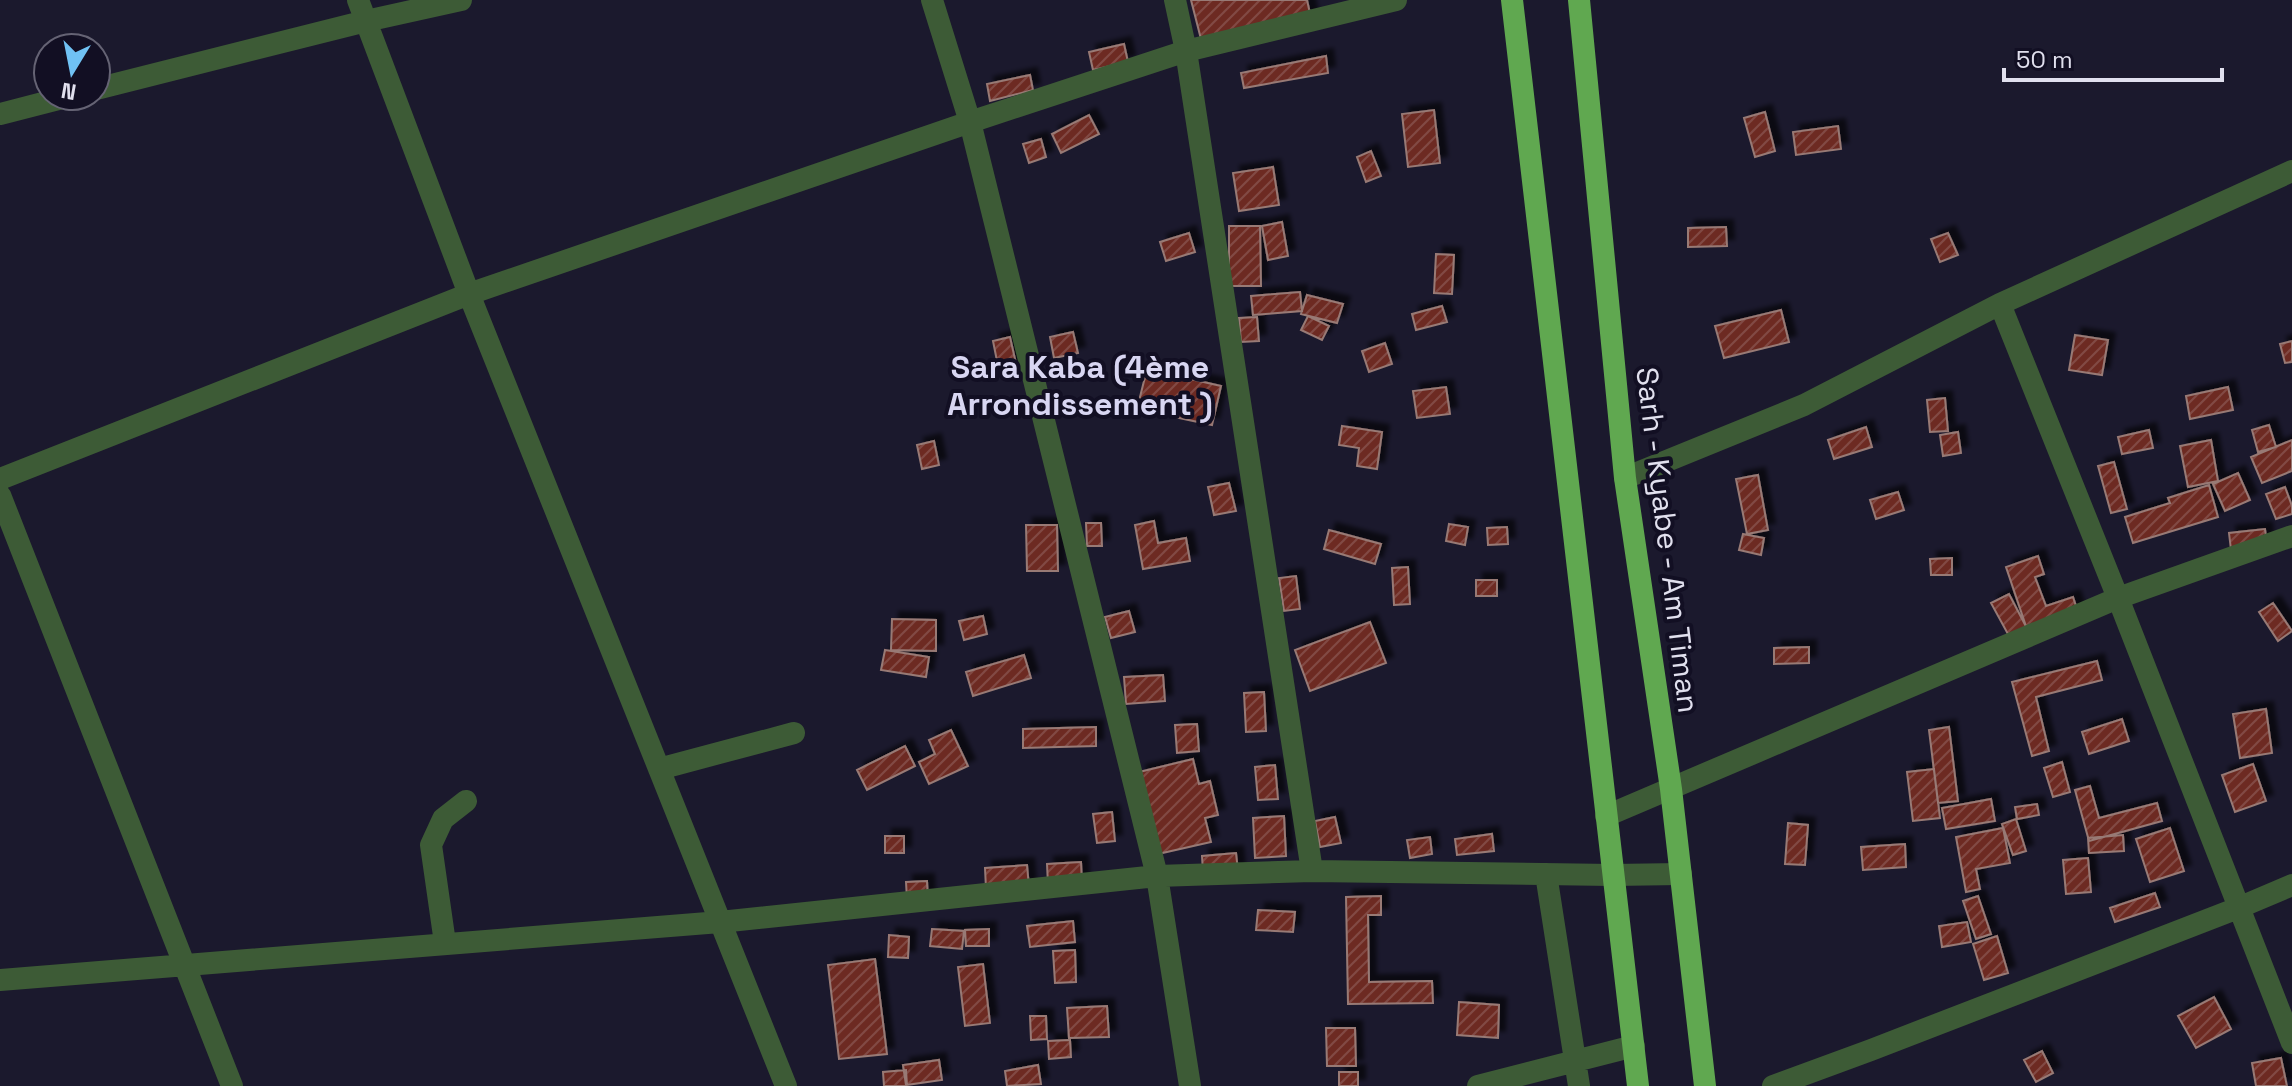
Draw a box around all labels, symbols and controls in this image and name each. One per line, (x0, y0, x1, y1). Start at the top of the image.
north arrow (32, 32, 112, 112)
scale bar (2004, 32, 2222, 82)
text: 50 m (2016, 44, 2073, 75)
text: N (59, 77, 78, 107)
district label: Sara Kaba (4ème Arrondissement ) (947, 347, 1213, 424)
street label: Sarh - Kyabe - Am Timan (1627, 365, 1709, 715)

